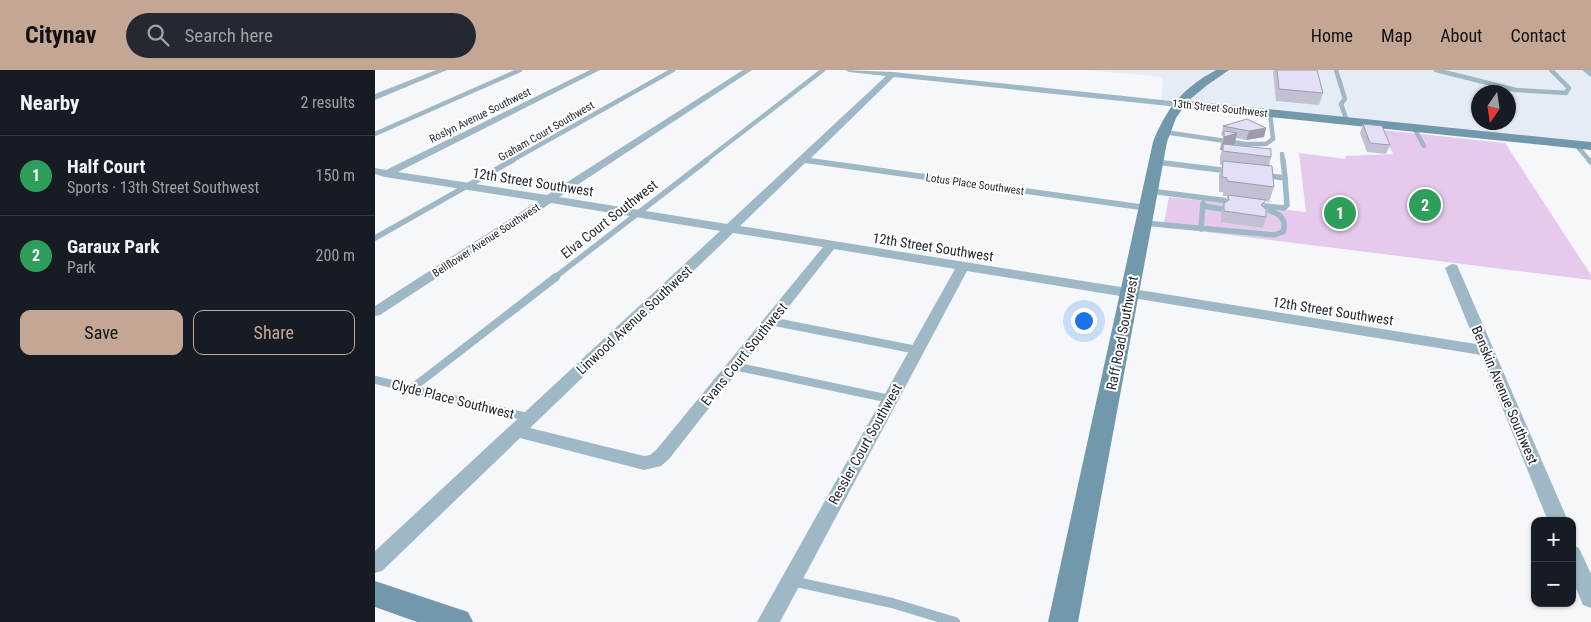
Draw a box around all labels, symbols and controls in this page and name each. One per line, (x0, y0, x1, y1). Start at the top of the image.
search box (126, 13, 476, 58)
text: Citynav (25, 21, 96, 49)
icon: search (144, 21, 172, 49)
text: Search here (184, 24, 273, 47)
text: Home (1311, 25, 1353, 46)
text: Map (1381, 25, 1412, 46)
text: About (1440, 25, 1482, 46)
text: Contact (1510, 25, 1566, 46)
street label: Roslyn Avenue Southwest (427, 85, 533, 146)
north arrow (1471, 85, 1516, 130)
text: Nearby (20, 91, 79, 115)
text: 2 results (300, 93, 355, 112)
street label: 13th Street Southwest (1172, 97, 1268, 120)
street label: Graham Court Southwest (496, 99, 596, 164)
text: Half Court (67, 155, 145, 178)
street label: 12th Street Southwest (471, 165, 595, 199)
text: 1 (32, 166, 40, 185)
text: 150 m (316, 166, 355, 185)
street label: Lotus Place Southwest (925, 171, 1025, 198)
street label: Elva Court Southwest (558, 176, 660, 262)
text: Sports · 13th Street Southwest (67, 178, 259, 197)
pin: 2 (1409, 186, 1441, 224)
pin: 1 (1324, 194, 1356, 232)
street label: Bellflower Avenue Southwest (430, 201, 542, 280)
street label: 12th Street Southwest (871, 230, 995, 264)
text: Garaux Park (67, 235, 159, 258)
text: 2 (32, 246, 40, 265)
text: 200 m (316, 246, 355, 265)
text: Park (67, 258, 96, 277)
street label: Linwood Avenue Southwest (573, 262, 695, 378)
street label: Raff Road Southwest (1103, 275, 1141, 391)
street label: 12th Street Southwest (1271, 294, 1395, 328)
street label: Evans Court Southwest (698, 299, 790, 409)
your location (1071, 308, 1097, 334)
button: Save (20, 310, 183, 355)
button: Share (193, 310, 355, 355)
street label: Benskin Avenue Southwest (1469, 323, 1541, 467)
street label: Clyde Place Southwest (390, 376, 516, 422)
street label: Ressler Court Southwest (825, 381, 905, 507)
map controls (1531, 517, 1576, 607)
button: + (1531, 517, 1576, 562)
button: − (1531, 562, 1576, 607)

